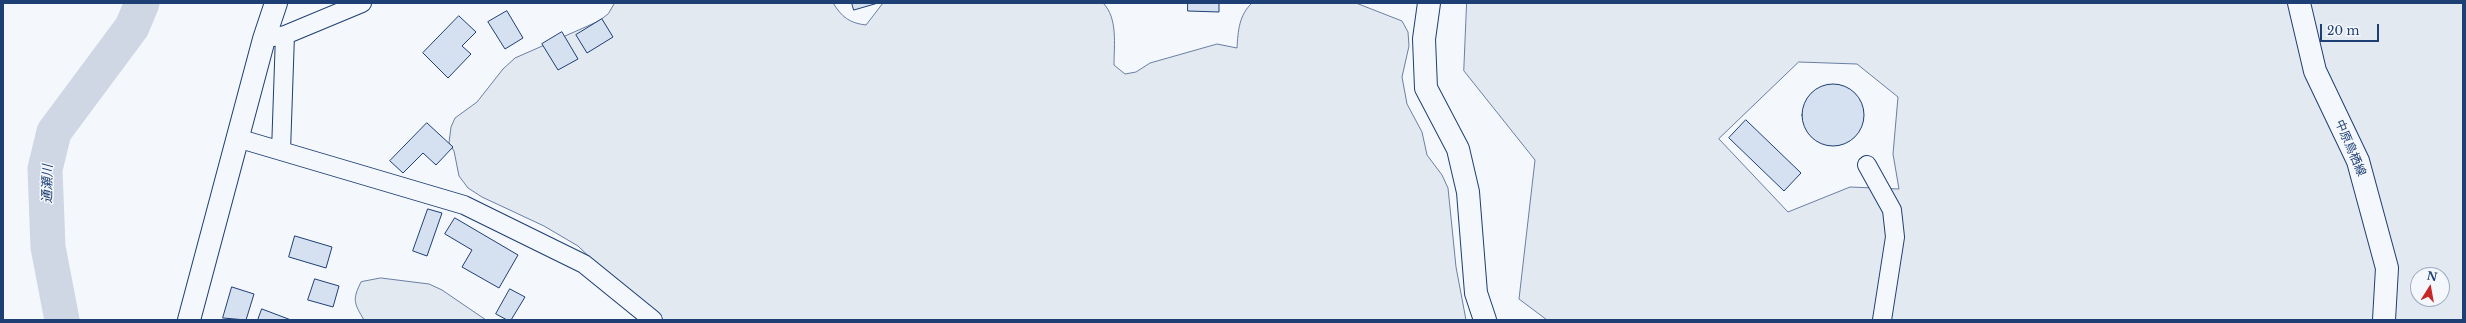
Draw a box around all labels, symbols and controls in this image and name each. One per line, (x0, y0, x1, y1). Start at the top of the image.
scale bar (2322, 16, 2381, 42)
text: 20 m (2327, 23, 2359, 38)
street label: 中原鳥栖線 (2332, 118, 2368, 178)
water label: 通瀬川 (40, 164, 56, 204)
north arrow (2410, 267, 2450, 307)
text: N (2426, 268, 2439, 284)

